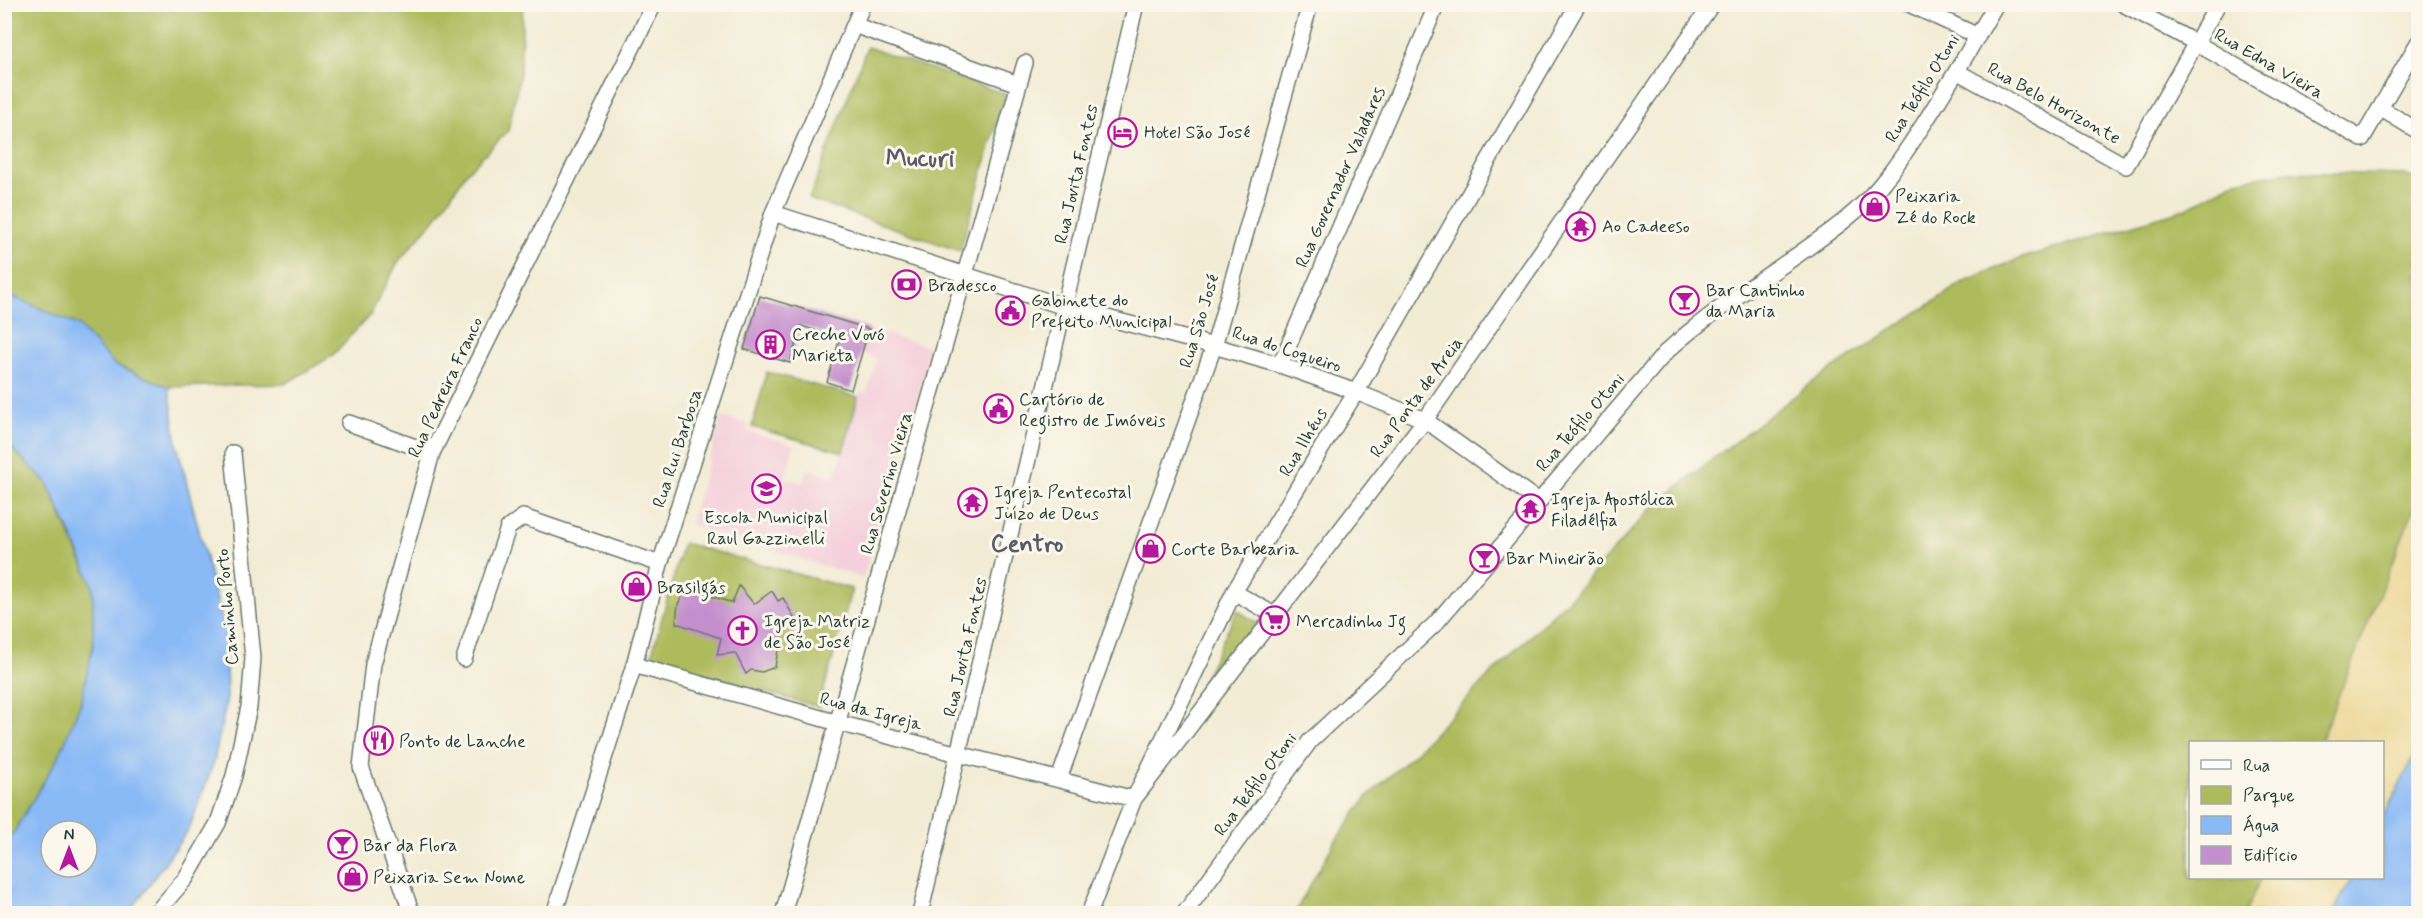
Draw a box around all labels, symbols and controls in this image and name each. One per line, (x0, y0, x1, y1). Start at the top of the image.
street label: Rua Edna Vieira (2210, 23, 2327, 105)
street label: Rua Teófilo Otoni (1880, 30, 1966, 147)
street label: Rua Belo Horizonte (1983, 57, 2125, 150)
street label: Rua Governador Valadares (1290, 83, 1392, 272)
street label: Rua Jovita Fontes (1049, 102, 1105, 246)
hotel icon: Hotel São José (1107, 116, 1139, 148)
place label: Hotel São José (1144, 121, 1250, 145)
district label: Mucuri (886, 144, 955, 175)
place label: Peixaria Zé do Rock (1895, 185, 1976, 230)
shop icon: Peixaria Zé do Rock (1858, 190, 1890, 222)
temple icon: Ao Cadeeso (1565, 210, 1597, 242)
place label: Ao Cadeeso (1602, 215, 1690, 239)
bank icon: Bradesco (891, 269, 923, 301)
street label: Rua São José (1174, 271, 1226, 371)
place label: Bradesco (928, 274, 997, 298)
place label: Bar Cantinho da Maria (1706, 279, 1805, 324)
bar icon: Bar Cantinho da Maria (1669, 284, 1701, 316)
place label: Gabinete do Prefeito Municipal (1031, 289, 1172, 334)
public building icon: Gabinete do Prefeito Municipal (994, 294, 1026, 326)
street label: Rua Pedreira Franco (403, 313, 489, 462)
street label: Rua do Coqueiro (1229, 321, 1345, 379)
place label: Creche Vovó Marieta (792, 323, 885, 368)
building icon: Creche Vovó Marieta (755, 328, 787, 360)
street label: Rua Ponta de Areia (1365, 332, 1469, 463)
street label: Rua Teófilo Otoni (1531, 368, 1630, 477)
street label: Rua Rui Barbosa (647, 386, 708, 511)
place label: Cartório de Registro de Imóveis (1019, 388, 1166, 435)
public building icon: Cartório de Registro de Imóveis (982, 393, 1014, 425)
street label: Rua Ilhéus (1274, 404, 1334, 481)
street label: Rua Severino Vieira (855, 409, 919, 557)
school or university icon: Escola Municipal Raul Gazzinelli (750, 472, 782, 504)
place label: Igreja Pentecostal Juízo de Deus (994, 481, 1132, 526)
temple icon: Igreja Pentecostal Juízo de Deus (957, 486, 989, 518)
place label: Igreja Apostólica Filadélfia (1551, 488, 1675, 533)
temple icon: Igreja Apostólica Filadélfia (1514, 493, 1546, 525)
place label: Escola Municipal Raul Gazzinelli (704, 506, 828, 551)
district label: Centro (991, 529, 1063, 560)
shop icon: Corte Barbearia (1134, 533, 1166, 565)
place label: Corte Barbearia (1171, 538, 1299, 562)
bar icon: Bar Mineirão (1469, 542, 1501, 574)
place label: Bar Mineirão (1506, 547, 1604, 571)
street label: Caminho Porto (211, 548, 245, 666)
shop icon: Brasilgás (620, 571, 652, 603)
street label: Rua Jovita Fontes (938, 575, 994, 719)
place label: Brasilgás (657, 576, 726, 602)
supermarket icon: Mercadinho Jg (1259, 605, 1291, 637)
place label: Igreja Matriz de São José (764, 610, 870, 655)
place label: Mercadinho Jg (1296, 610, 1406, 636)
church icon: Igreja Matriz de São José (727, 615, 759, 647)
street label: Rua da Igreja (817, 687, 925, 737)
restaurant icon: Ponto de Lanche (362, 725, 394, 757)
street label: Rua Teófilo Otoni (1209, 728, 1303, 841)
place label: Ponto de Lanche (399, 730, 526, 754)
legend (2189, 741, 2384, 879)
text: Rua (2243, 754, 2270, 778)
text: Parque (2243, 784, 2295, 808)
text: Água (2243, 814, 2279, 838)
north arrow (39, 819, 99, 879)
text: N (64, 825, 74, 846)
bar icon: Bar da Flora (326, 829, 358, 861)
place label: Bar da Flora (363, 834, 458, 858)
text: Edifício (2243, 844, 2298, 868)
shop icon: Peixaria Sem Nome (336, 861, 368, 893)
place label: Peixaria Sem Nome (373, 866, 525, 890)

